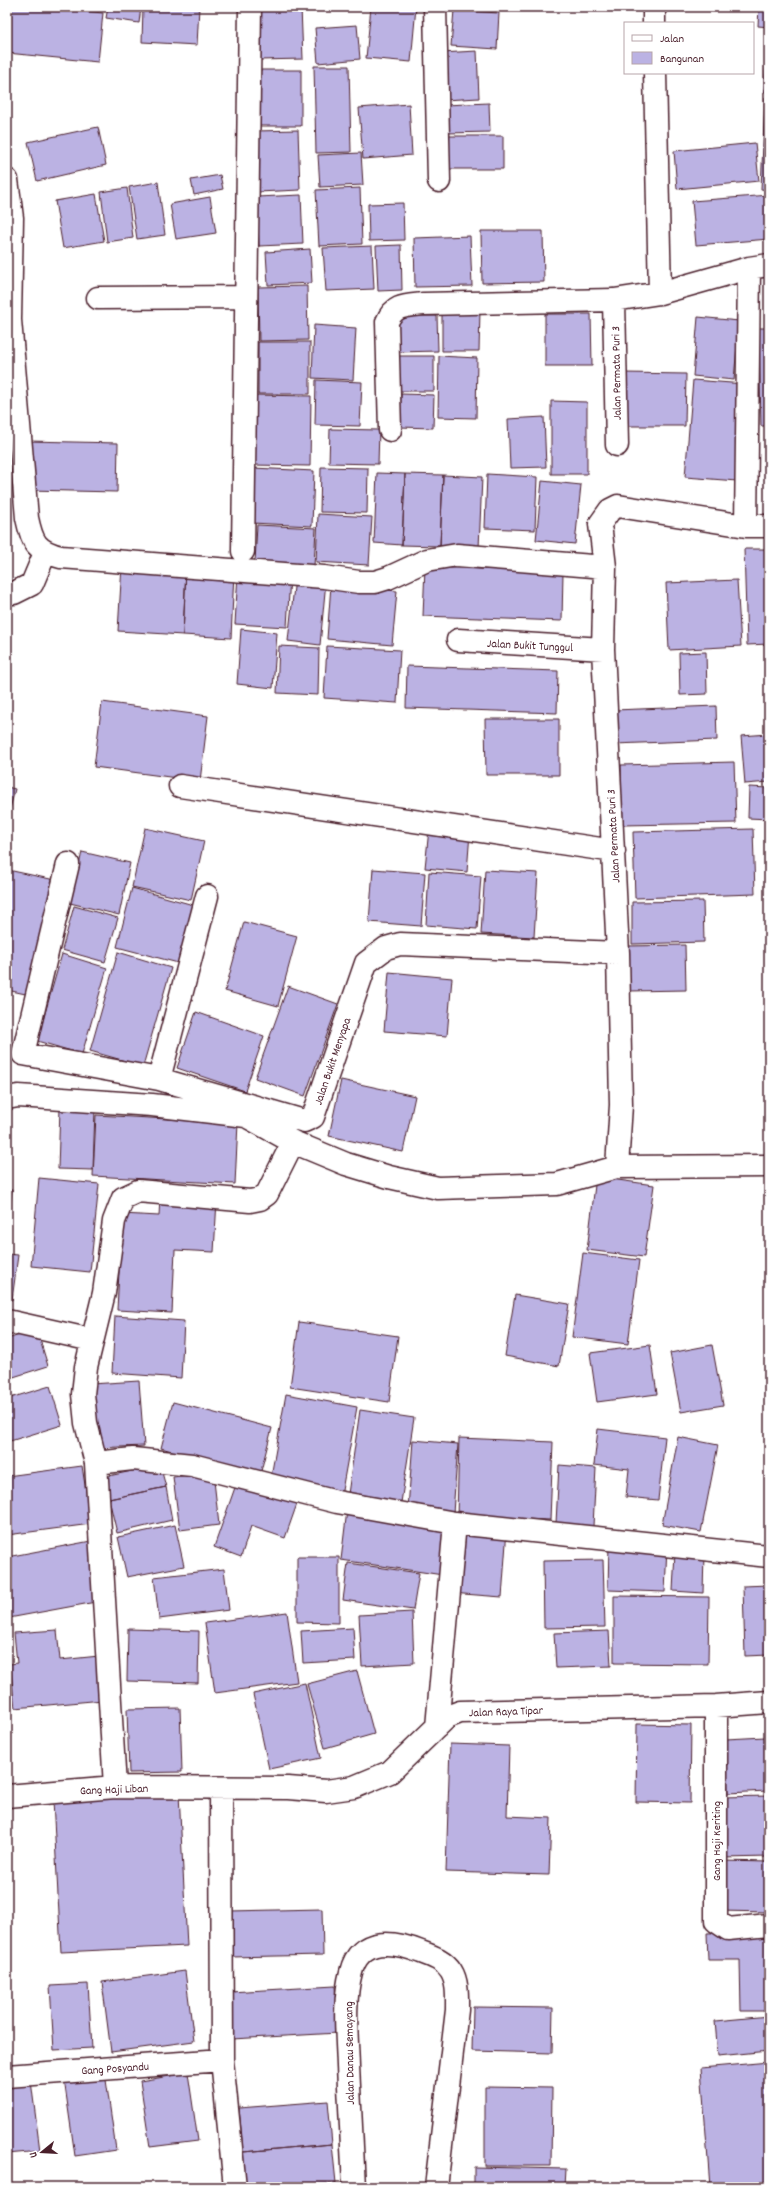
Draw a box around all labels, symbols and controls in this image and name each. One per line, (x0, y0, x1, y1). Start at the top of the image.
legend (624, 22, 754, 74)
text: Jalan (660, 31, 684, 48)
text: Bangunan (660, 51, 704, 68)
street label: Jalan Permata Puri 3 (608, 326, 627, 420)
street label: Jalan Bukit Tunggul (487, 636, 573, 657)
street label: Jalan Permata Puri 3 (604, 789, 625, 883)
street label: Jalan Bukit Menyapa (310, 1015, 356, 1107)
street label: Jalan Raya Tipar (469, 1703, 544, 1722)
street label: Gang Haji Liban (79, 1781, 149, 1800)
street label: Gang Haji Keriting (709, 1801, 726, 1881)
street label: Jalan Danau Semayang (341, 2001, 360, 2105)
street label: Gang Posyandu (81, 2059, 150, 2080)
north arrow (22, 2132, 62, 2172)
text: U (26, 2149, 43, 2159)

